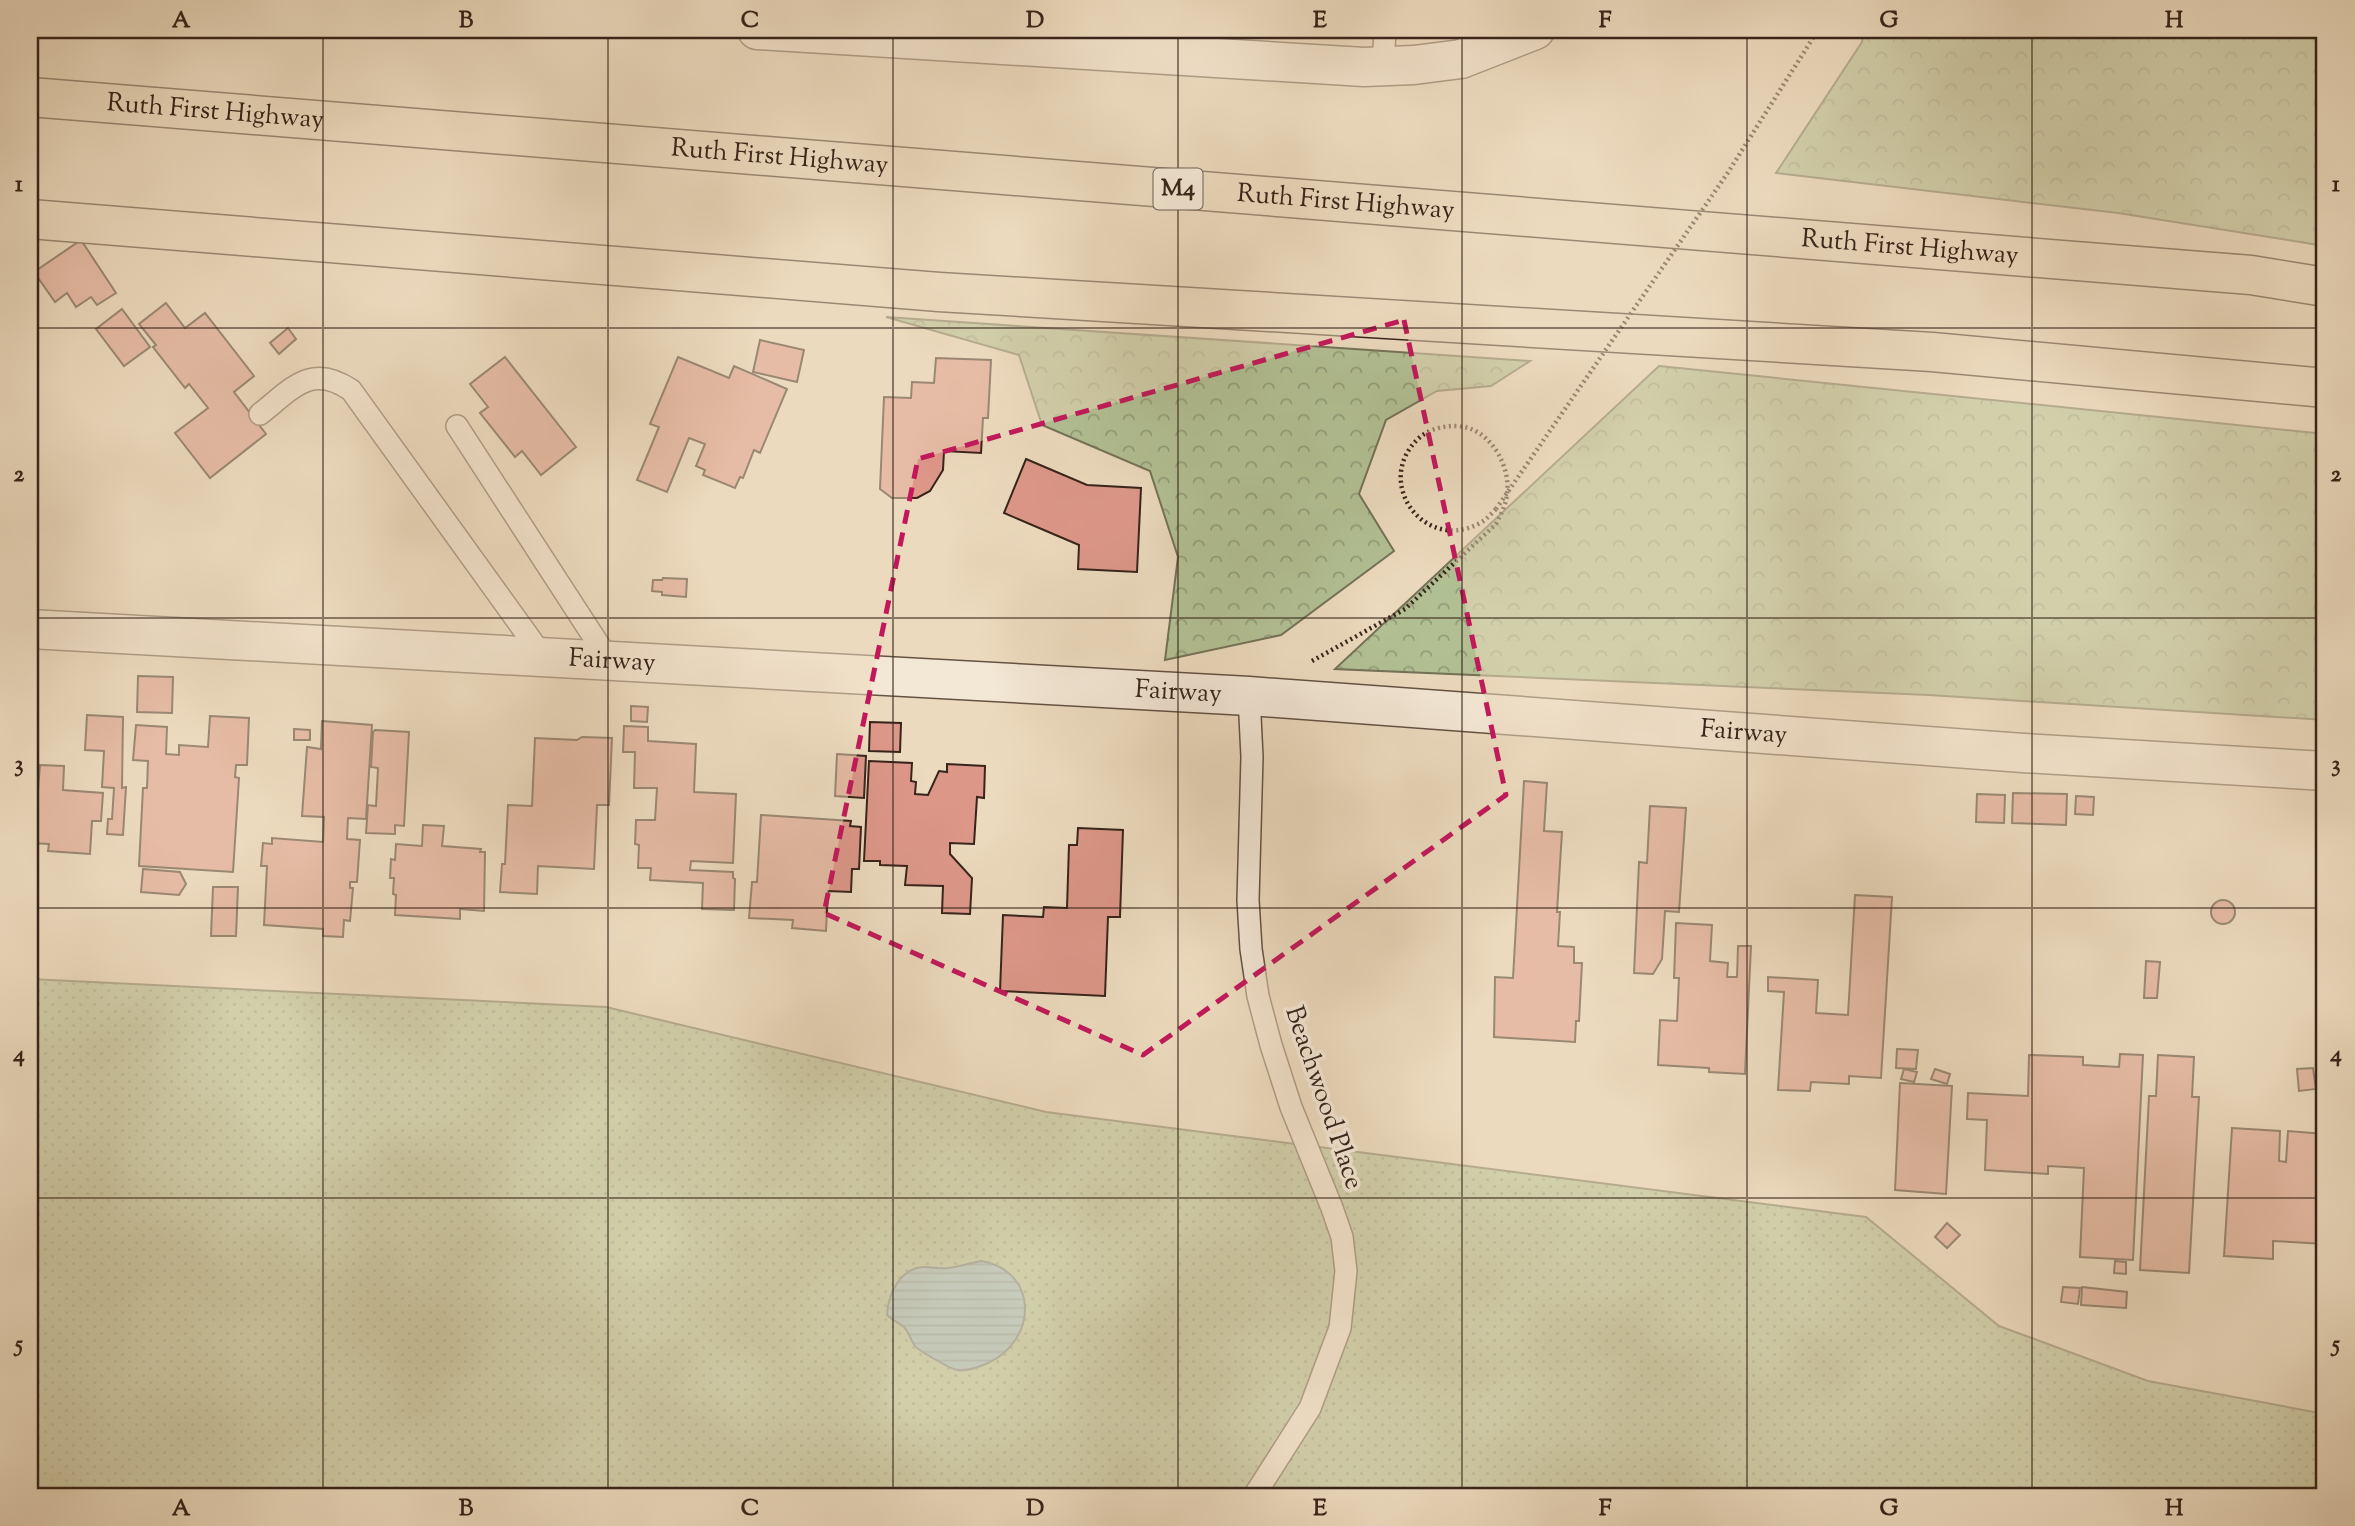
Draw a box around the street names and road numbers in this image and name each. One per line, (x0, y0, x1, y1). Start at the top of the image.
street label: Ruth First Highway (105, 85, 326, 139)
street label: Ruth First Highway (669, 130, 890, 184)
road number: M4 (1154, 168, 1202, 210)
street label: Ruth First Highway (1236, 175, 1456, 230)
street label: Ruth First Highway (1800, 221, 2020, 275)
street label: Fairway (568, 640, 657, 682)
street label: Fairway (1134, 671, 1223, 713)
street label: Fairway (1699, 711, 1789, 754)
street label: Beachwood Place (1274, 1001, 1372, 1195)

